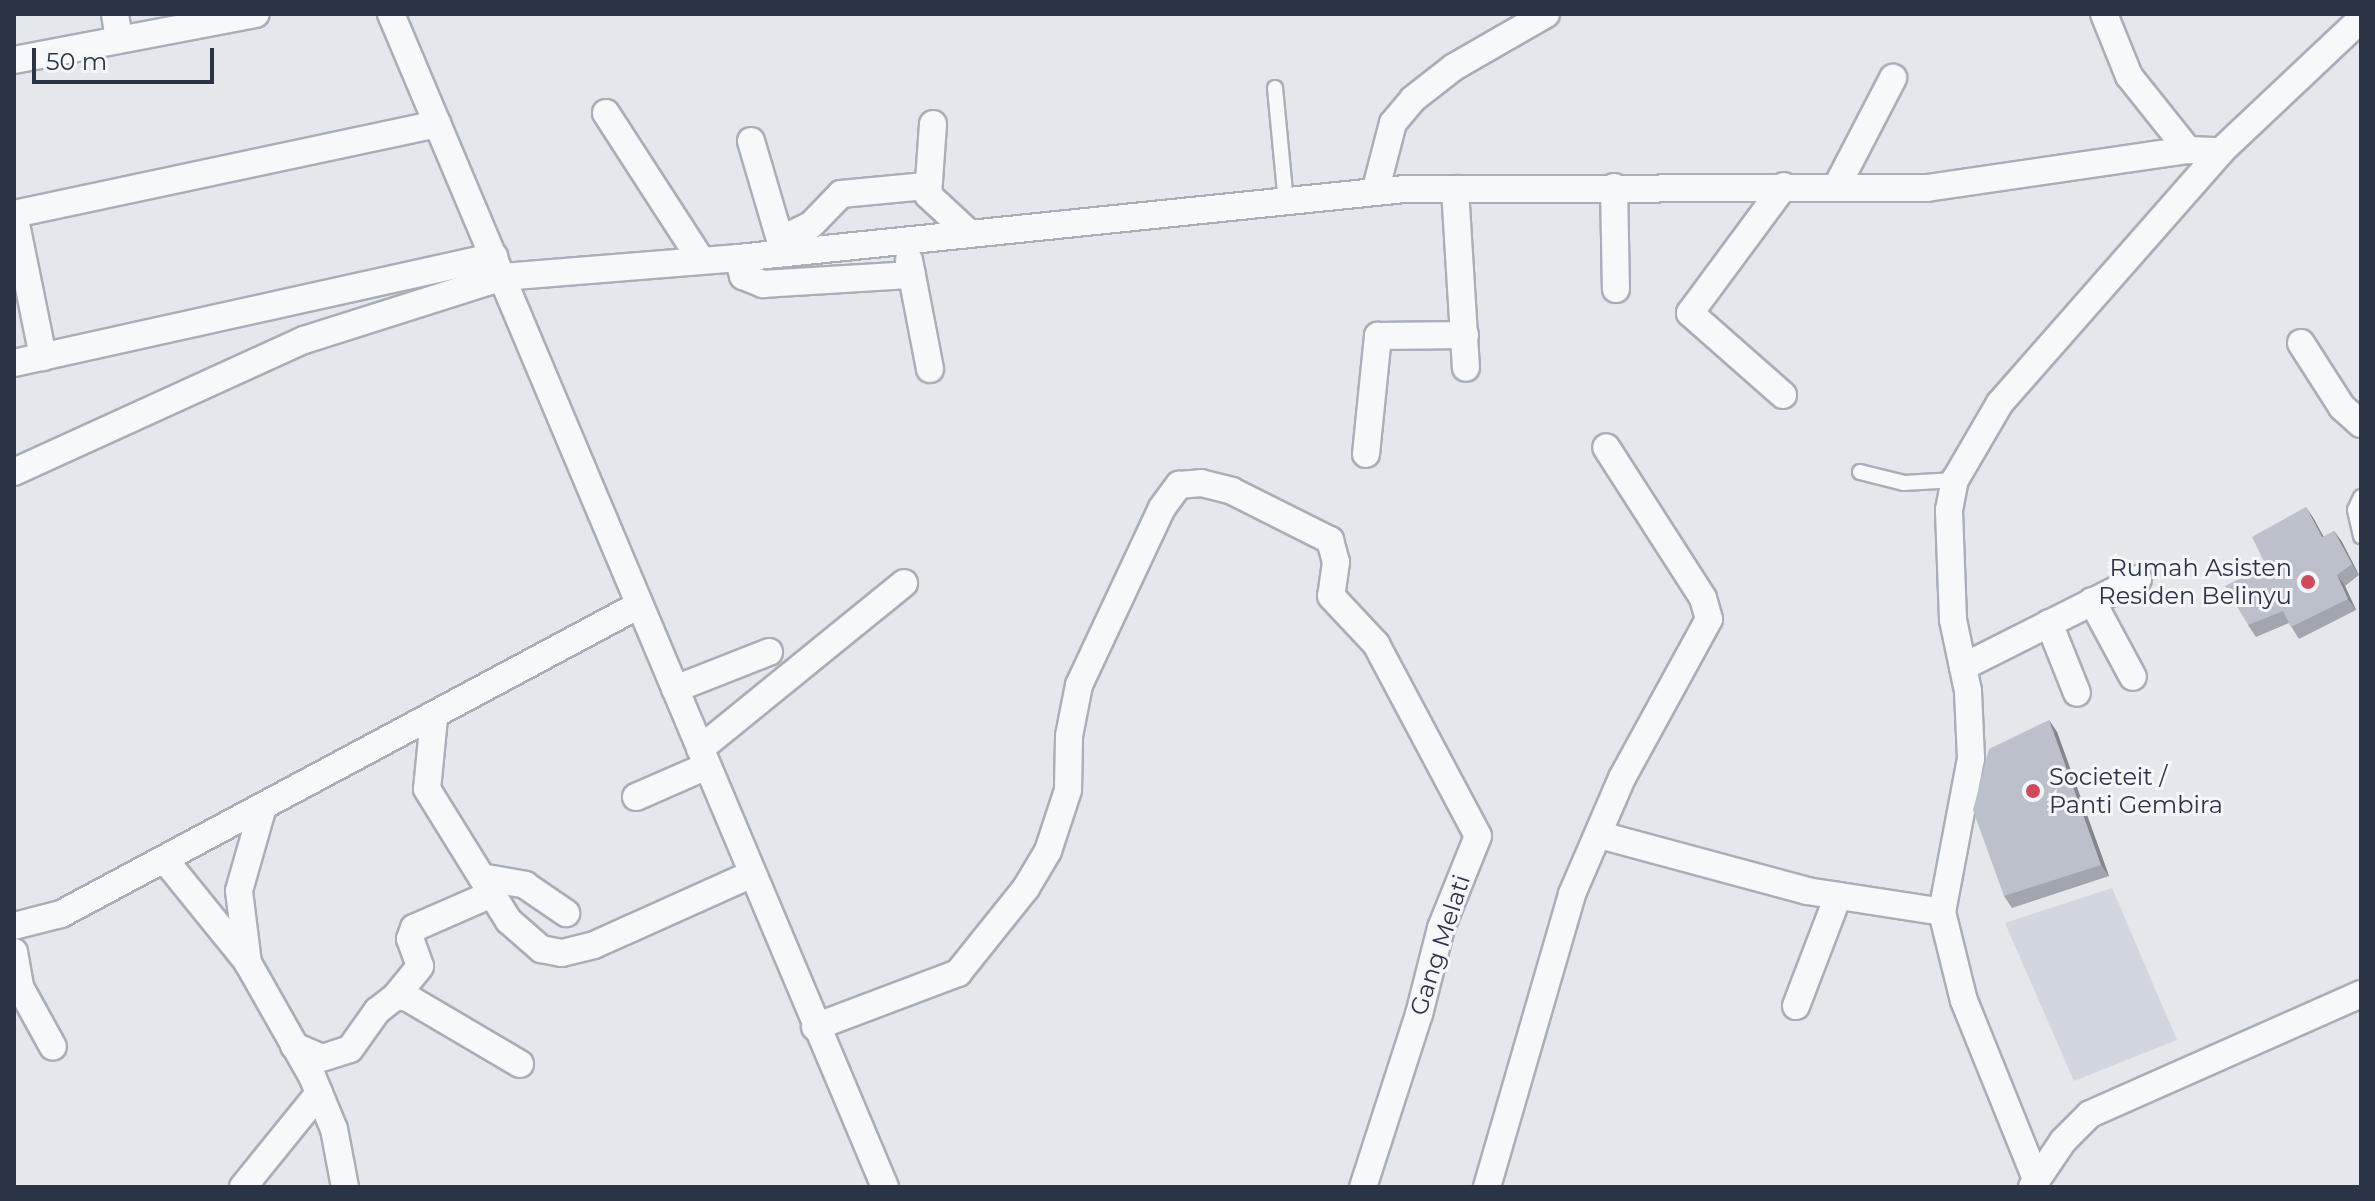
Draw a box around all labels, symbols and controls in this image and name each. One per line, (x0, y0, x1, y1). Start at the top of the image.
scale bar (36, 32, 218, 82)
text: 50 m (46, 47, 107, 76)
place label: Rumah Asisten Residen Belinyu (2098, 554, 2292, 610)
marker: Rumah Asisten Residen Belinyu (2299, 573, 2317, 591)
place label: Societeit / Panti Gembira (2049, 763, 2223, 819)
marker: Societeit / Panti Gembira (2024, 782, 2042, 800)
street label: Gang Melati (1404, 871, 1476, 1019)

